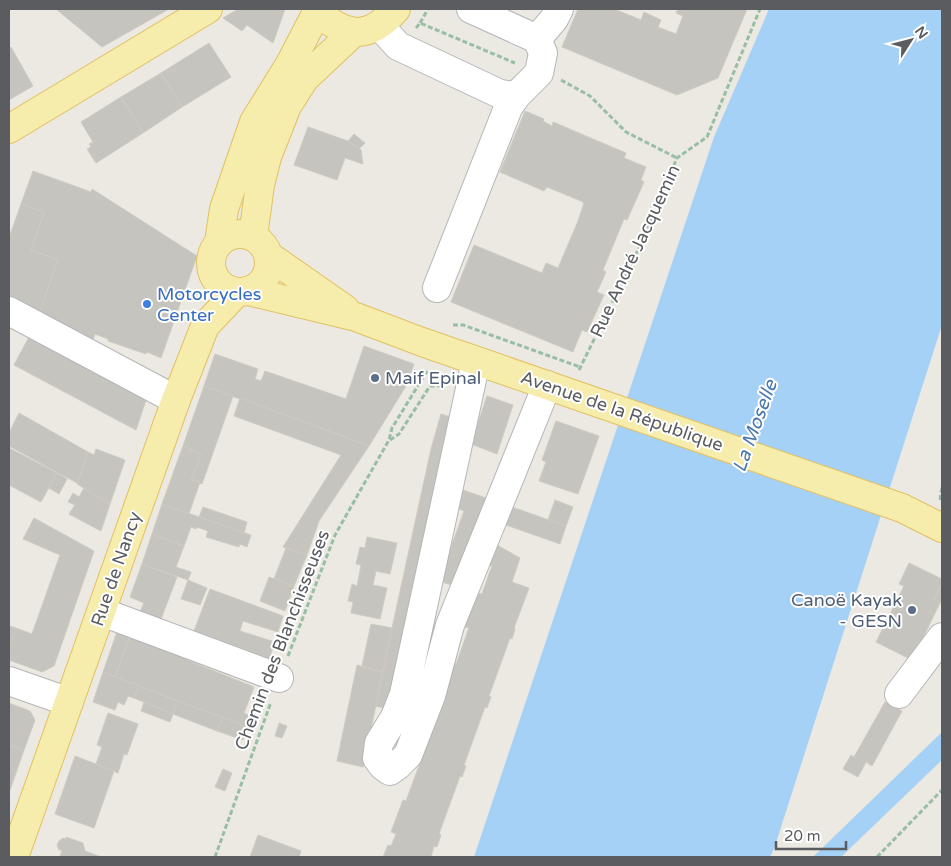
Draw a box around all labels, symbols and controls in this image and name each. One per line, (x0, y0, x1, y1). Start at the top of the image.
north arrow (886, 15, 936, 65)
text: N (911, 23, 931, 42)
street label: Rue André Jacquemin (585, 161, 685, 341)
place label: Motorcycles Center (157, 283, 261, 326)
marker: Motorcycles Center (141, 298, 153, 310)
street label: Avenue de la République (518, 366, 726, 456)
place label: Maif Epinal (385, 367, 481, 389)
marker: Maif Epinal (369, 372, 381, 384)
water label: La Moselle (728, 376, 782, 475)
street label: Rue de Nancy (86, 509, 146, 629)
street label: Chemin des Blanchisseuses (230, 527, 334, 753)
place label: Canoë Kayak - GESN (791, 589, 902, 632)
marker: Canoë Kayak - GESN (906, 604, 918, 616)
scale bar (776, 818, 846, 850)
text: 20 m (784, 827, 821, 845)

